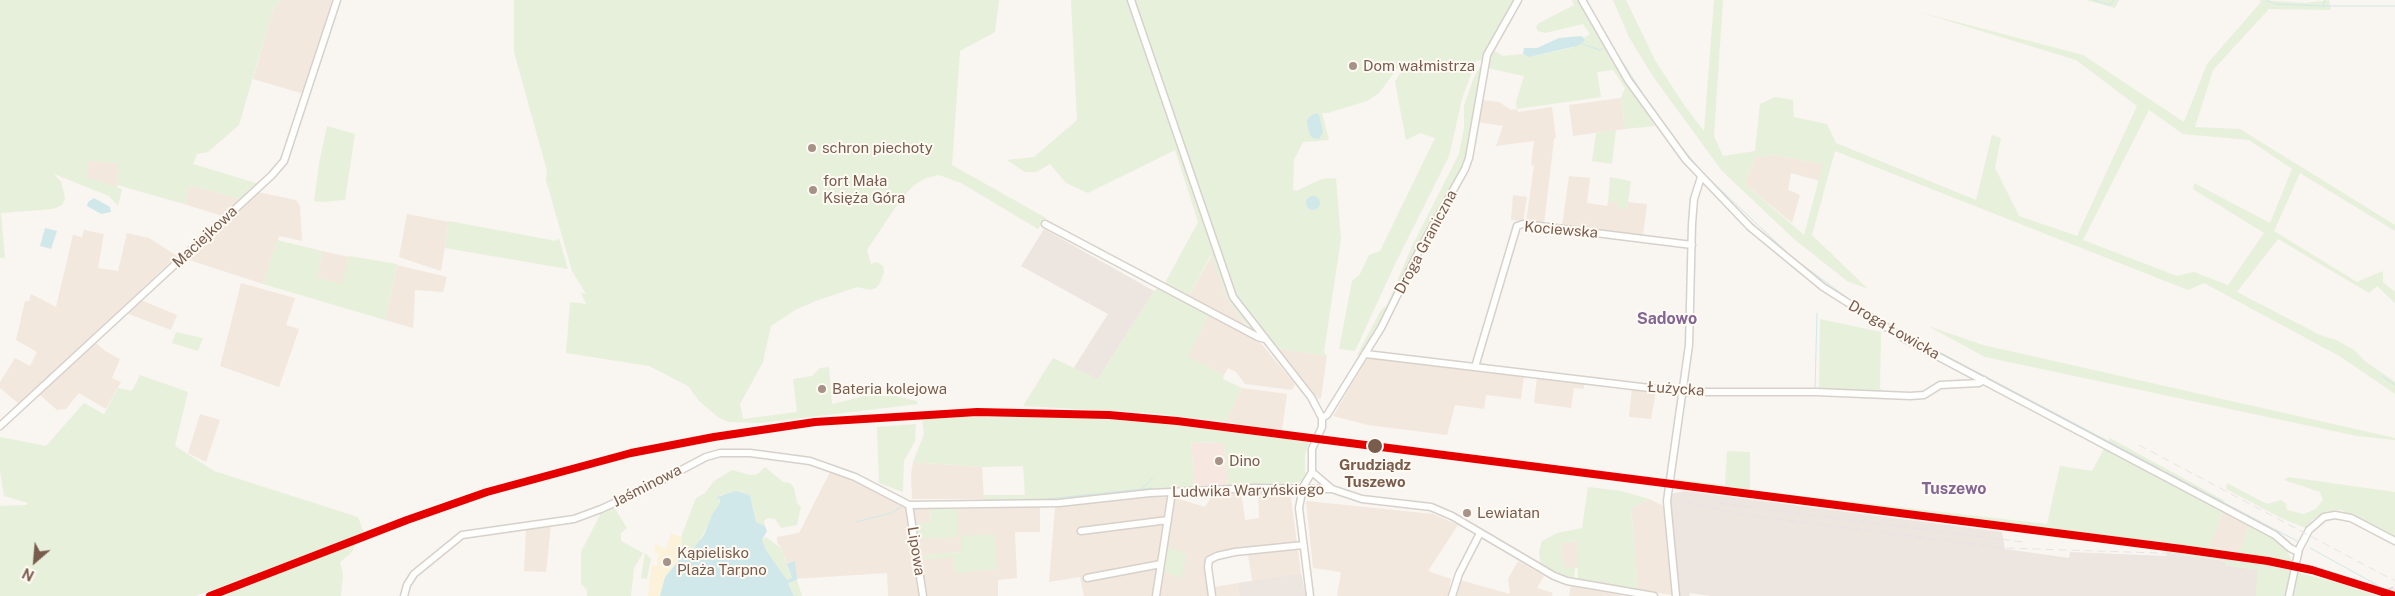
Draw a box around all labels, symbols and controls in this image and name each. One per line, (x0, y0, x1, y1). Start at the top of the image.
place label: Dom wałmistrza (1363, 57, 1475, 75)
marker: Dom wałmistrza (1347, 60, 1359, 72)
place label: schron piechoty (822, 139, 933, 157)
marker: schron piechoty (806, 142, 818, 154)
place label: fort Mała Księża Góra (823, 172, 905, 207)
marker: fort Mała Księża Góra (807, 184, 819, 196)
street label: Droga Graniczna (1391, 187, 1461, 297)
street label: Maciejkowa (169, 202, 241, 272)
street label: Kociewska (1523, 218, 1599, 242)
street label: Droga Łowicka (1845, 297, 1943, 363)
district label: Sadowo (1637, 309, 1697, 329)
street label: Łużycka (1647, 378, 1705, 400)
place label: Bateria kolejowa (832, 380, 947, 398)
marker: Bateria kolejowa (816, 383, 828, 395)
marker: Grudziądz Tuszewo (1366, 437, 1384, 455)
place label: Dino (1229, 452, 1260, 470)
marker: Dino (1213, 455, 1225, 467)
place label: Grudziądz Tuszewo (1339, 456, 1411, 491)
street label: Jaśminowa (609, 461, 685, 511)
district label: Tuszewo (1921, 479, 1987, 499)
street label: Ludwika Waryńskiego (1172, 481, 1324, 501)
place label: Lewiatan (1477, 504, 1540, 522)
marker: Lewiatan (1461, 507, 1473, 519)
street label: Lipowa (903, 525, 929, 577)
north arrow (10, 536, 60, 586)
place label: Kąpielisko Plaża Tarpno (677, 544, 767, 579)
marker: Kąpielisko Plaża Tarpno (661, 556, 673, 568)
text: N (20, 565, 37, 584)

